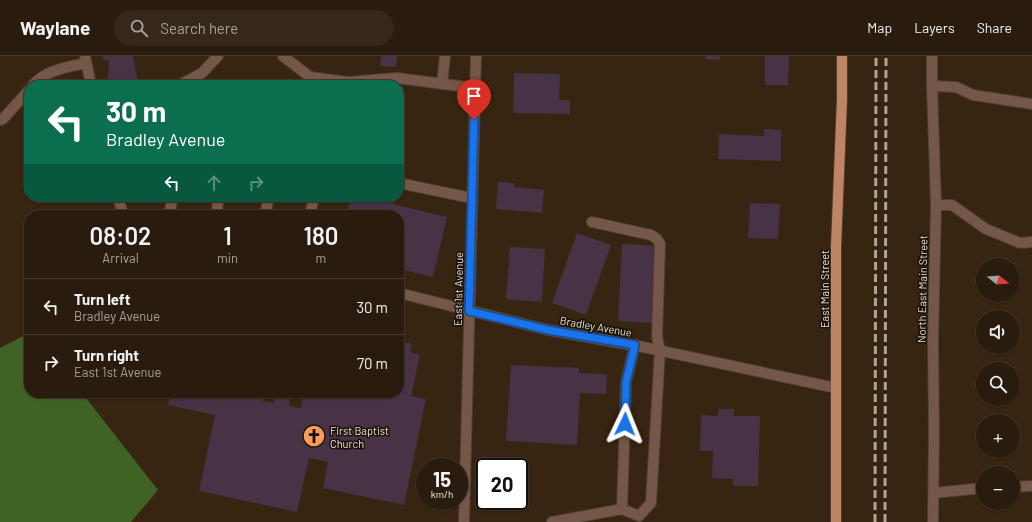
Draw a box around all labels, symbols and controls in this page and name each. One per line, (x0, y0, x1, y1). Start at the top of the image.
search box (114, 10, 394, 46)
text: Waylane (20, 16, 90, 39)
icon: search (128, 17, 150, 39)
text: Search here (160, 19, 238, 37)
text: Map (867, 19, 892, 36)
text: Layers (914, 19, 955, 36)
text: Share (977, 19, 1012, 36)
pin (457, 79, 491, 120)
icon: arrive (463, 85, 485, 107)
text: 30 m (106, 94, 166, 128)
icon: left (40, 96, 92, 148)
text: Bradley Avenue (106, 128, 225, 150)
icon: left (161, 172, 183, 194)
icon: ahead (203, 172, 225, 194)
icon: right (245, 172, 267, 194)
text: 08:02 (90, 221, 151, 250)
text: 1 (223, 221, 232, 250)
text: 180 (304, 221, 338, 250)
street label: North East Main Street (915, 235, 929, 343)
text: Arrival (102, 250, 139, 266)
text: min (217, 250, 238, 266)
text: m (316, 250, 326, 266)
street label: East Main Street (818, 250, 831, 328)
street label: East 1st Avenue (451, 252, 465, 326)
north arrow (976, 258, 1020, 302)
map controls (976, 258, 1020, 510)
text: Turn left (74, 290, 130, 308)
icon: left (40, 296, 62, 318)
text: 30 m (356, 298, 388, 316)
text: Bradley Avenue (74, 308, 160, 324)
button: sound (976, 310, 1020, 354)
street label: Bradley Avenue (559, 313, 633, 339)
text: Turn right (74, 346, 139, 364)
icon: right (40, 352, 62, 374)
text: 70 m (357, 354, 388, 372)
button: search (976, 362, 1020, 406)
text: East 1st Avenue (74, 364, 162, 380)
position arrow (604, 403, 646, 445)
button: + (976, 414, 1020, 458)
church icon: First Baptist Church (301, 423, 327, 449)
place label: First Baptist Church (330, 424, 389, 450)
speed limit sign: 20 (476, 458, 528, 510)
button: − (976, 466, 1020, 510)
text: 15 (433, 467, 451, 491)
text: km/h (431, 488, 453, 500)

